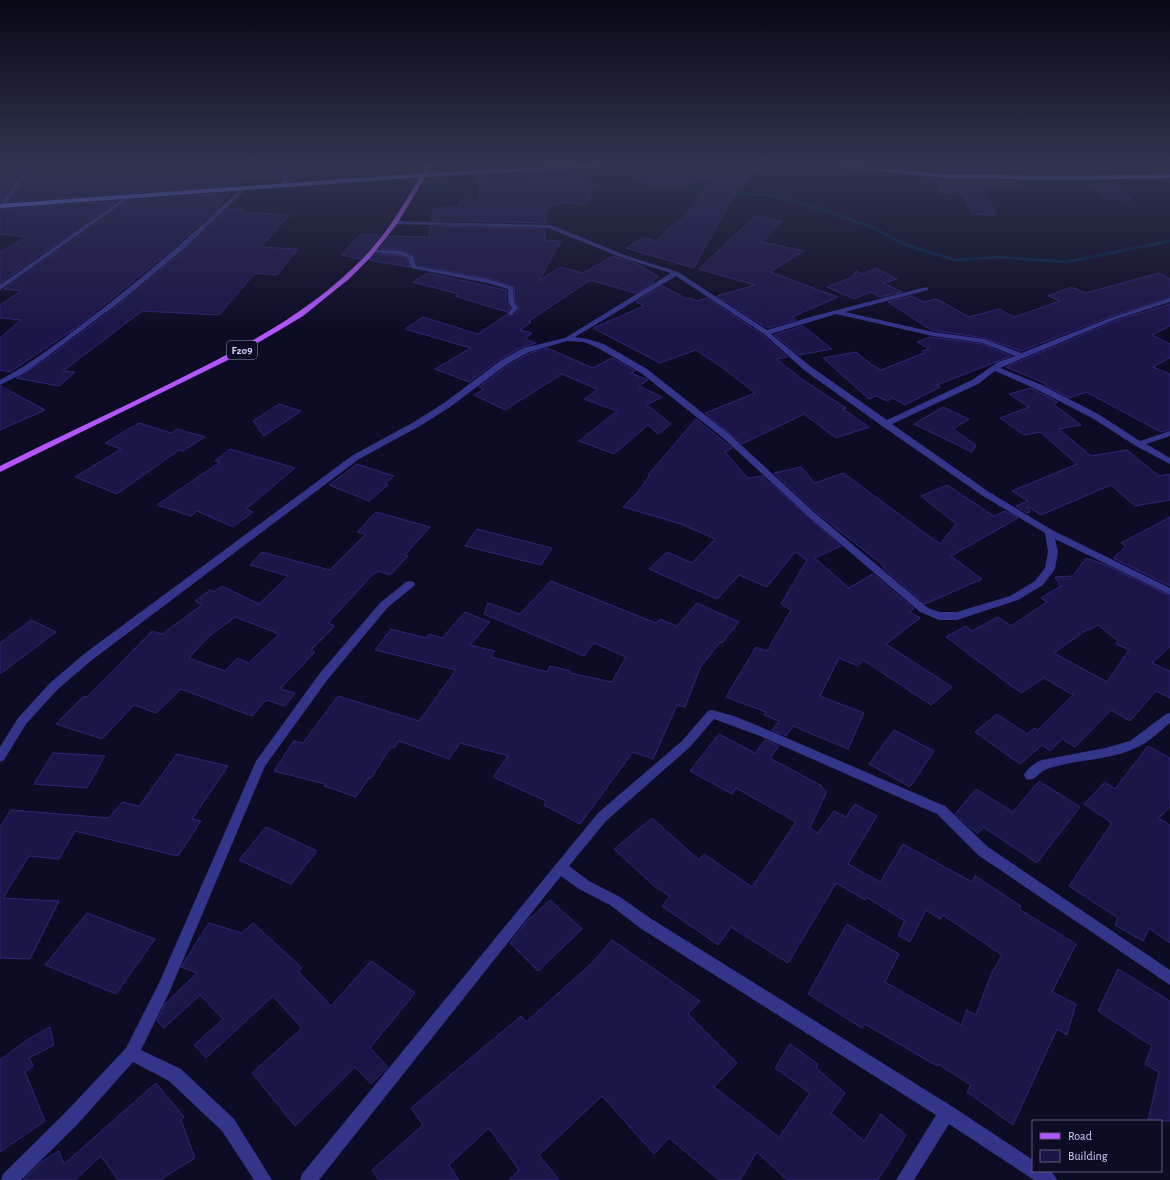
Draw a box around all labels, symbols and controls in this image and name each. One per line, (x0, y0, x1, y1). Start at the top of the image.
road number: F209 (227, 341, 257, 359)
legend (1032, 1120, 1162, 1172)
text: Road (1068, 1130, 1092, 1142)
text: Building (1068, 1150, 1108, 1162)

